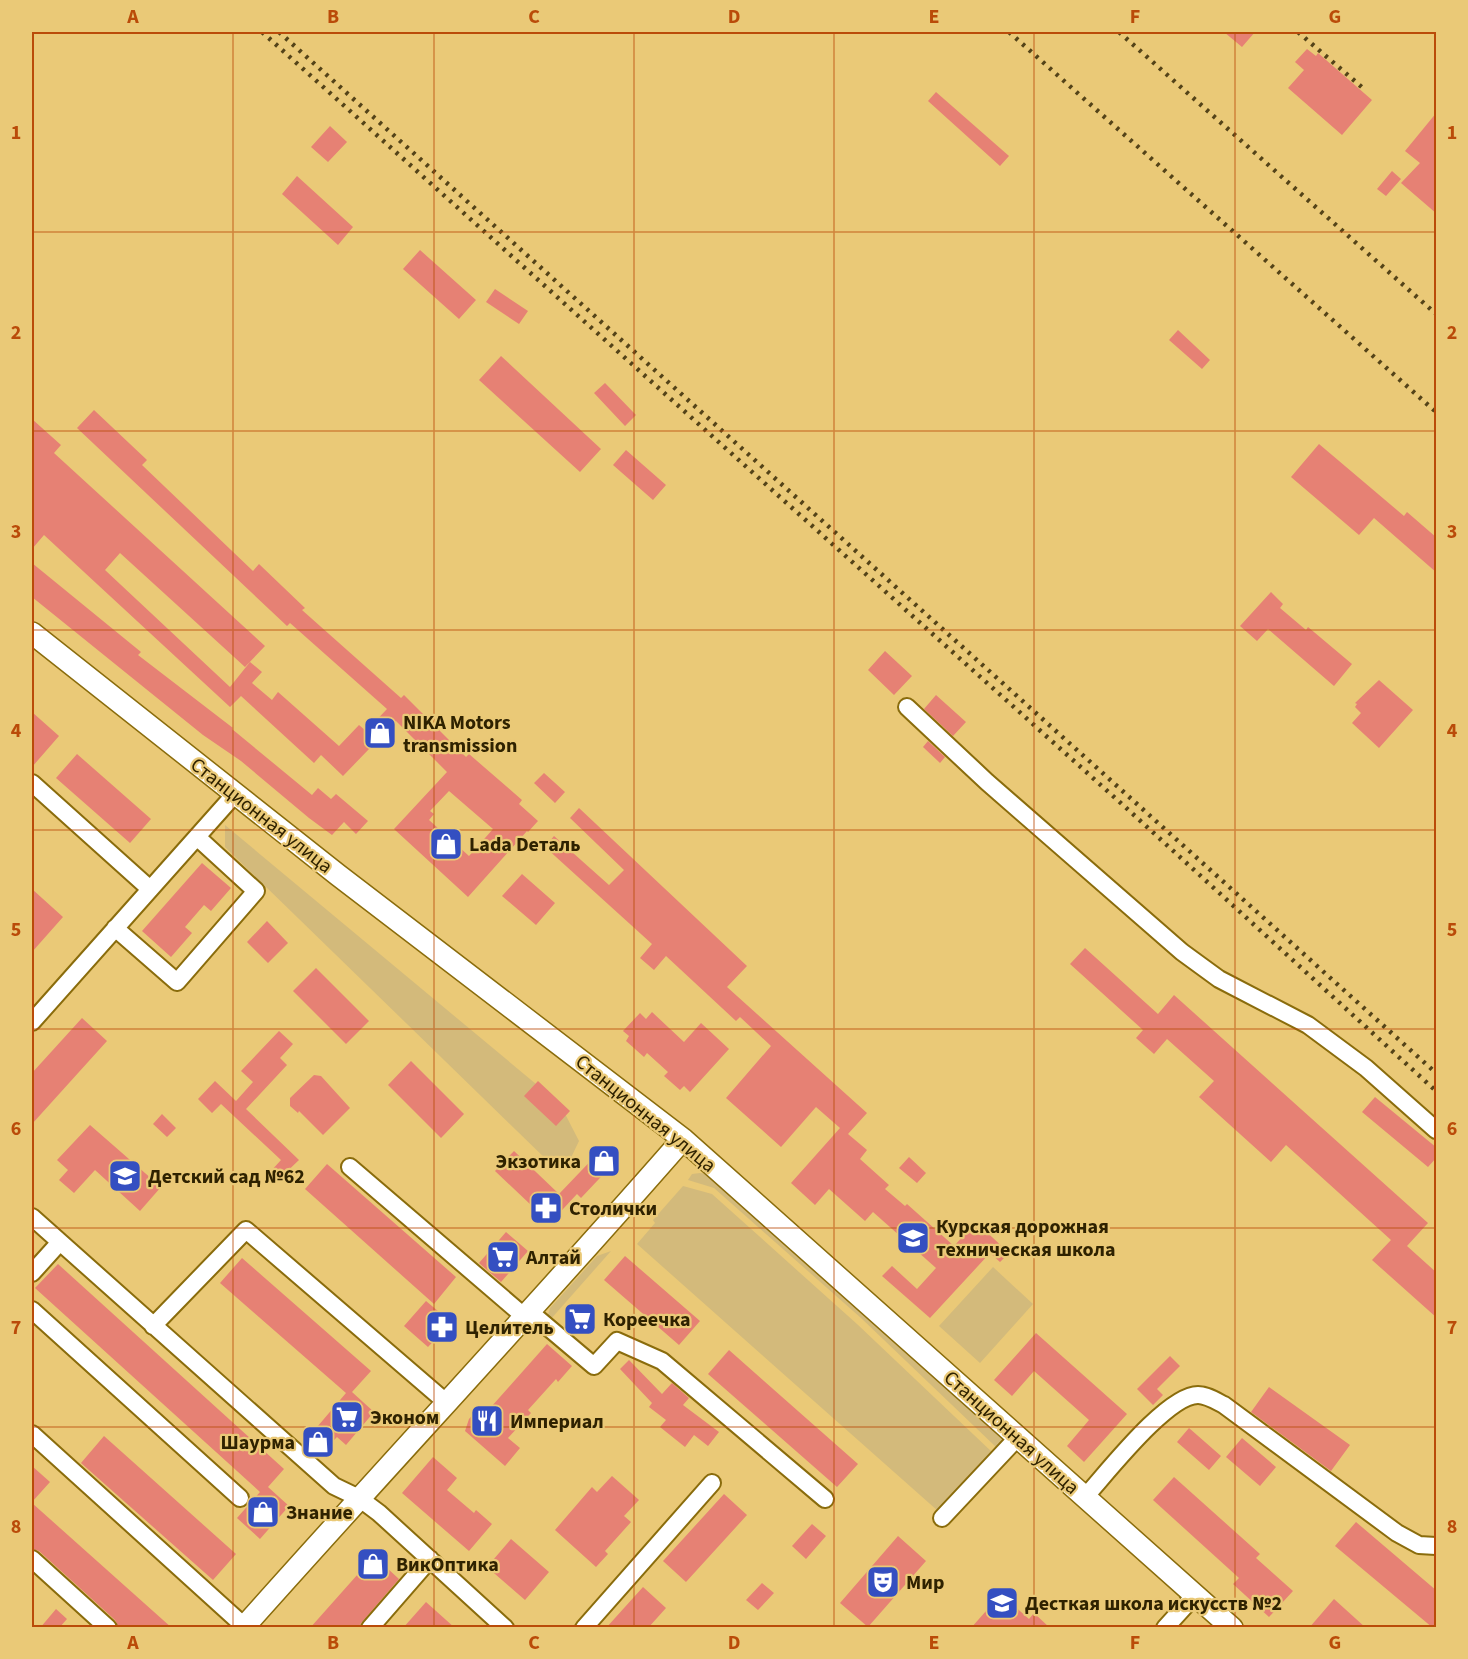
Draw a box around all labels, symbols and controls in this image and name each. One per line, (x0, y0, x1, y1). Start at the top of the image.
text: A (126, 3, 139, 31)
text: B (327, 3, 339, 31)
text: C (528, 3, 540, 31)
text: D (728, 3, 740, 31)
text: E (929, 3, 939, 31)
text: F (1130, 3, 1140, 31)
text: G (1329, 3, 1341, 31)
text: 1 (11, 119, 21, 147)
text: 1 (1447, 119, 1457, 147)
text: 2 (11, 319, 21, 347)
text: 2 (1447, 319, 1457, 347)
text: 3 (11, 518, 21, 546)
text: 3 (1447, 518, 1457, 546)
place label: NIKA Motors transmission (403, 709, 517, 760)
shop icon: NIKA Motors transmission (362, 715, 398, 751)
text: 4 (11, 717, 22, 745)
text: 4 (1447, 717, 1458, 745)
street label: Станционная улица (184, 751, 338, 880)
shop icon: Lada Dеталь (428, 826, 464, 862)
place label: Lada Dеталь (469, 831, 581, 859)
text: 5 (11, 916, 21, 944)
text: 5 (1447, 916, 1457, 944)
street label: Станционная улица (569, 1048, 722, 1179)
text: 6 (11, 1115, 21, 1143)
text: 6 (1447, 1115, 1457, 1143)
shop icon: Экзотика (586, 1143, 622, 1179)
place label: Экзотика (496, 1148, 581, 1176)
school or university icon: Детский сад №62 (107, 1158, 143, 1194)
place label: Детский сад №62 (148, 1163, 305, 1191)
pharmacy icon: Столички (528, 1190, 564, 1226)
place label: Столички (569, 1195, 657, 1223)
place label: Курская дорожная техническая школа (936, 1213, 1116, 1264)
school or university icon: Курская дорожная техническая школа (895, 1220, 931, 1256)
supermarket icon: Алтай (485, 1239, 521, 1275)
place label: Алтай (525, 1244, 581, 1272)
supermarket icon: Кореечка (562, 1301, 598, 1337)
place label: Кореечка (603, 1306, 691, 1334)
pharmacy icon: Целитель (424, 1309, 460, 1345)
text: 7 (11, 1314, 21, 1342)
place label: Целитель (465, 1314, 554, 1342)
text: 7 (1447, 1314, 1457, 1342)
street label: Станционная улица (937, 1364, 1085, 1501)
supermarket icon: Эконом (329, 1399, 365, 1435)
restaurant icon: Империал (469, 1403, 505, 1439)
place label: Эконом (370, 1404, 439, 1432)
place label: Империал (510, 1408, 604, 1436)
shop icon: Шаурма (300, 1424, 336, 1460)
place label: Шаурма (221, 1429, 295, 1457)
shop icon: Знание (245, 1494, 281, 1530)
place label: Знание (286, 1499, 353, 1527)
text: 8 (11, 1513, 21, 1541)
text: 8 (1447, 1513, 1457, 1541)
shop icon: ВикОптика (355, 1546, 391, 1582)
place label: ВикОптика (396, 1551, 499, 1579)
theatre icon: Мир (865, 1564, 901, 1600)
place label: Мир (906, 1569, 944, 1597)
school or university icon: Десткая школа искусств №2 (984, 1585, 1020, 1621)
place label: Десткая школа искусств №2 (1025, 1590, 1282, 1618)
text: A (126, 1629, 139, 1657)
text: B (327, 1629, 339, 1657)
text: C (528, 1629, 540, 1657)
text: D (728, 1629, 740, 1657)
text: E (929, 1629, 939, 1657)
text: F (1130, 1629, 1140, 1657)
text: G (1329, 1629, 1341, 1657)

